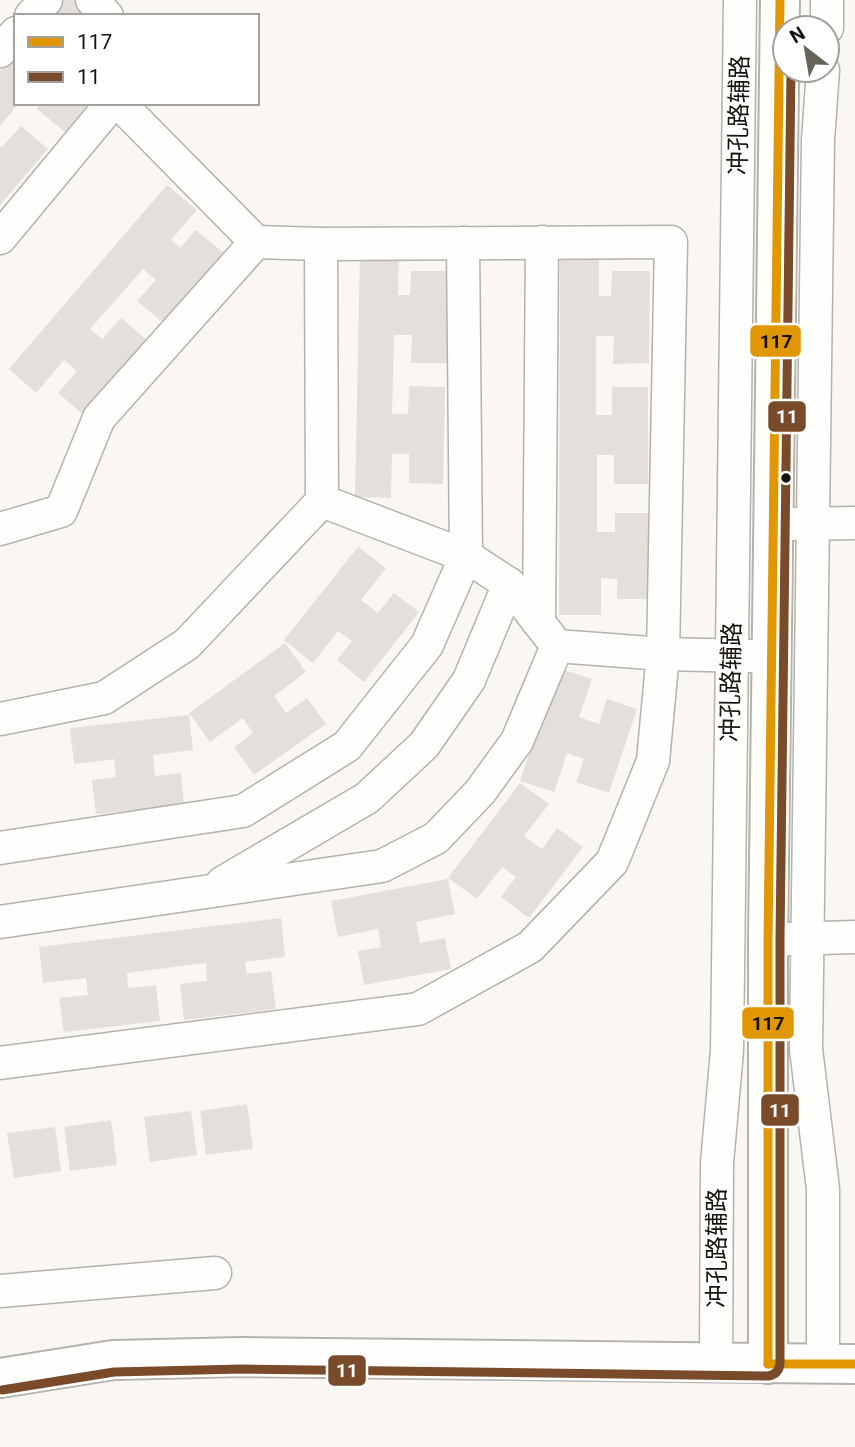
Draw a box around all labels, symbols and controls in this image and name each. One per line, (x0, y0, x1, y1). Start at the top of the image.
legend (14, 14, 259, 105)
north arrow (771, 14, 841, 84)
text: N (786, 22, 809, 48)
text: 117 (77, 30, 112, 54)
street label: 冲孔路辅路 (724, 55, 754, 175)
text: 11 (77, 65, 101, 89)
line badge: 117 (749, 324, 802, 358)
text: 117 (760, 330, 792, 353)
line badge: 11 (767, 400, 807, 433)
text: 11 (776, 405, 798, 428)
unlabelled marker (779, 471, 793, 485)
street label: 冲孔路辅路 (716, 622, 746, 742)
line badge: 117 (741, 1006, 795, 1040)
text: 117 (752, 1012, 784, 1035)
line badge: 11 (760, 1093, 800, 1127)
text: 11 (769, 1099, 791, 1122)
street label: 冲孔路辅路 (703, 1188, 731, 1308)
line badge: 11 (327, 1354, 367, 1387)
text: 11 (336, 1359, 358, 1382)

